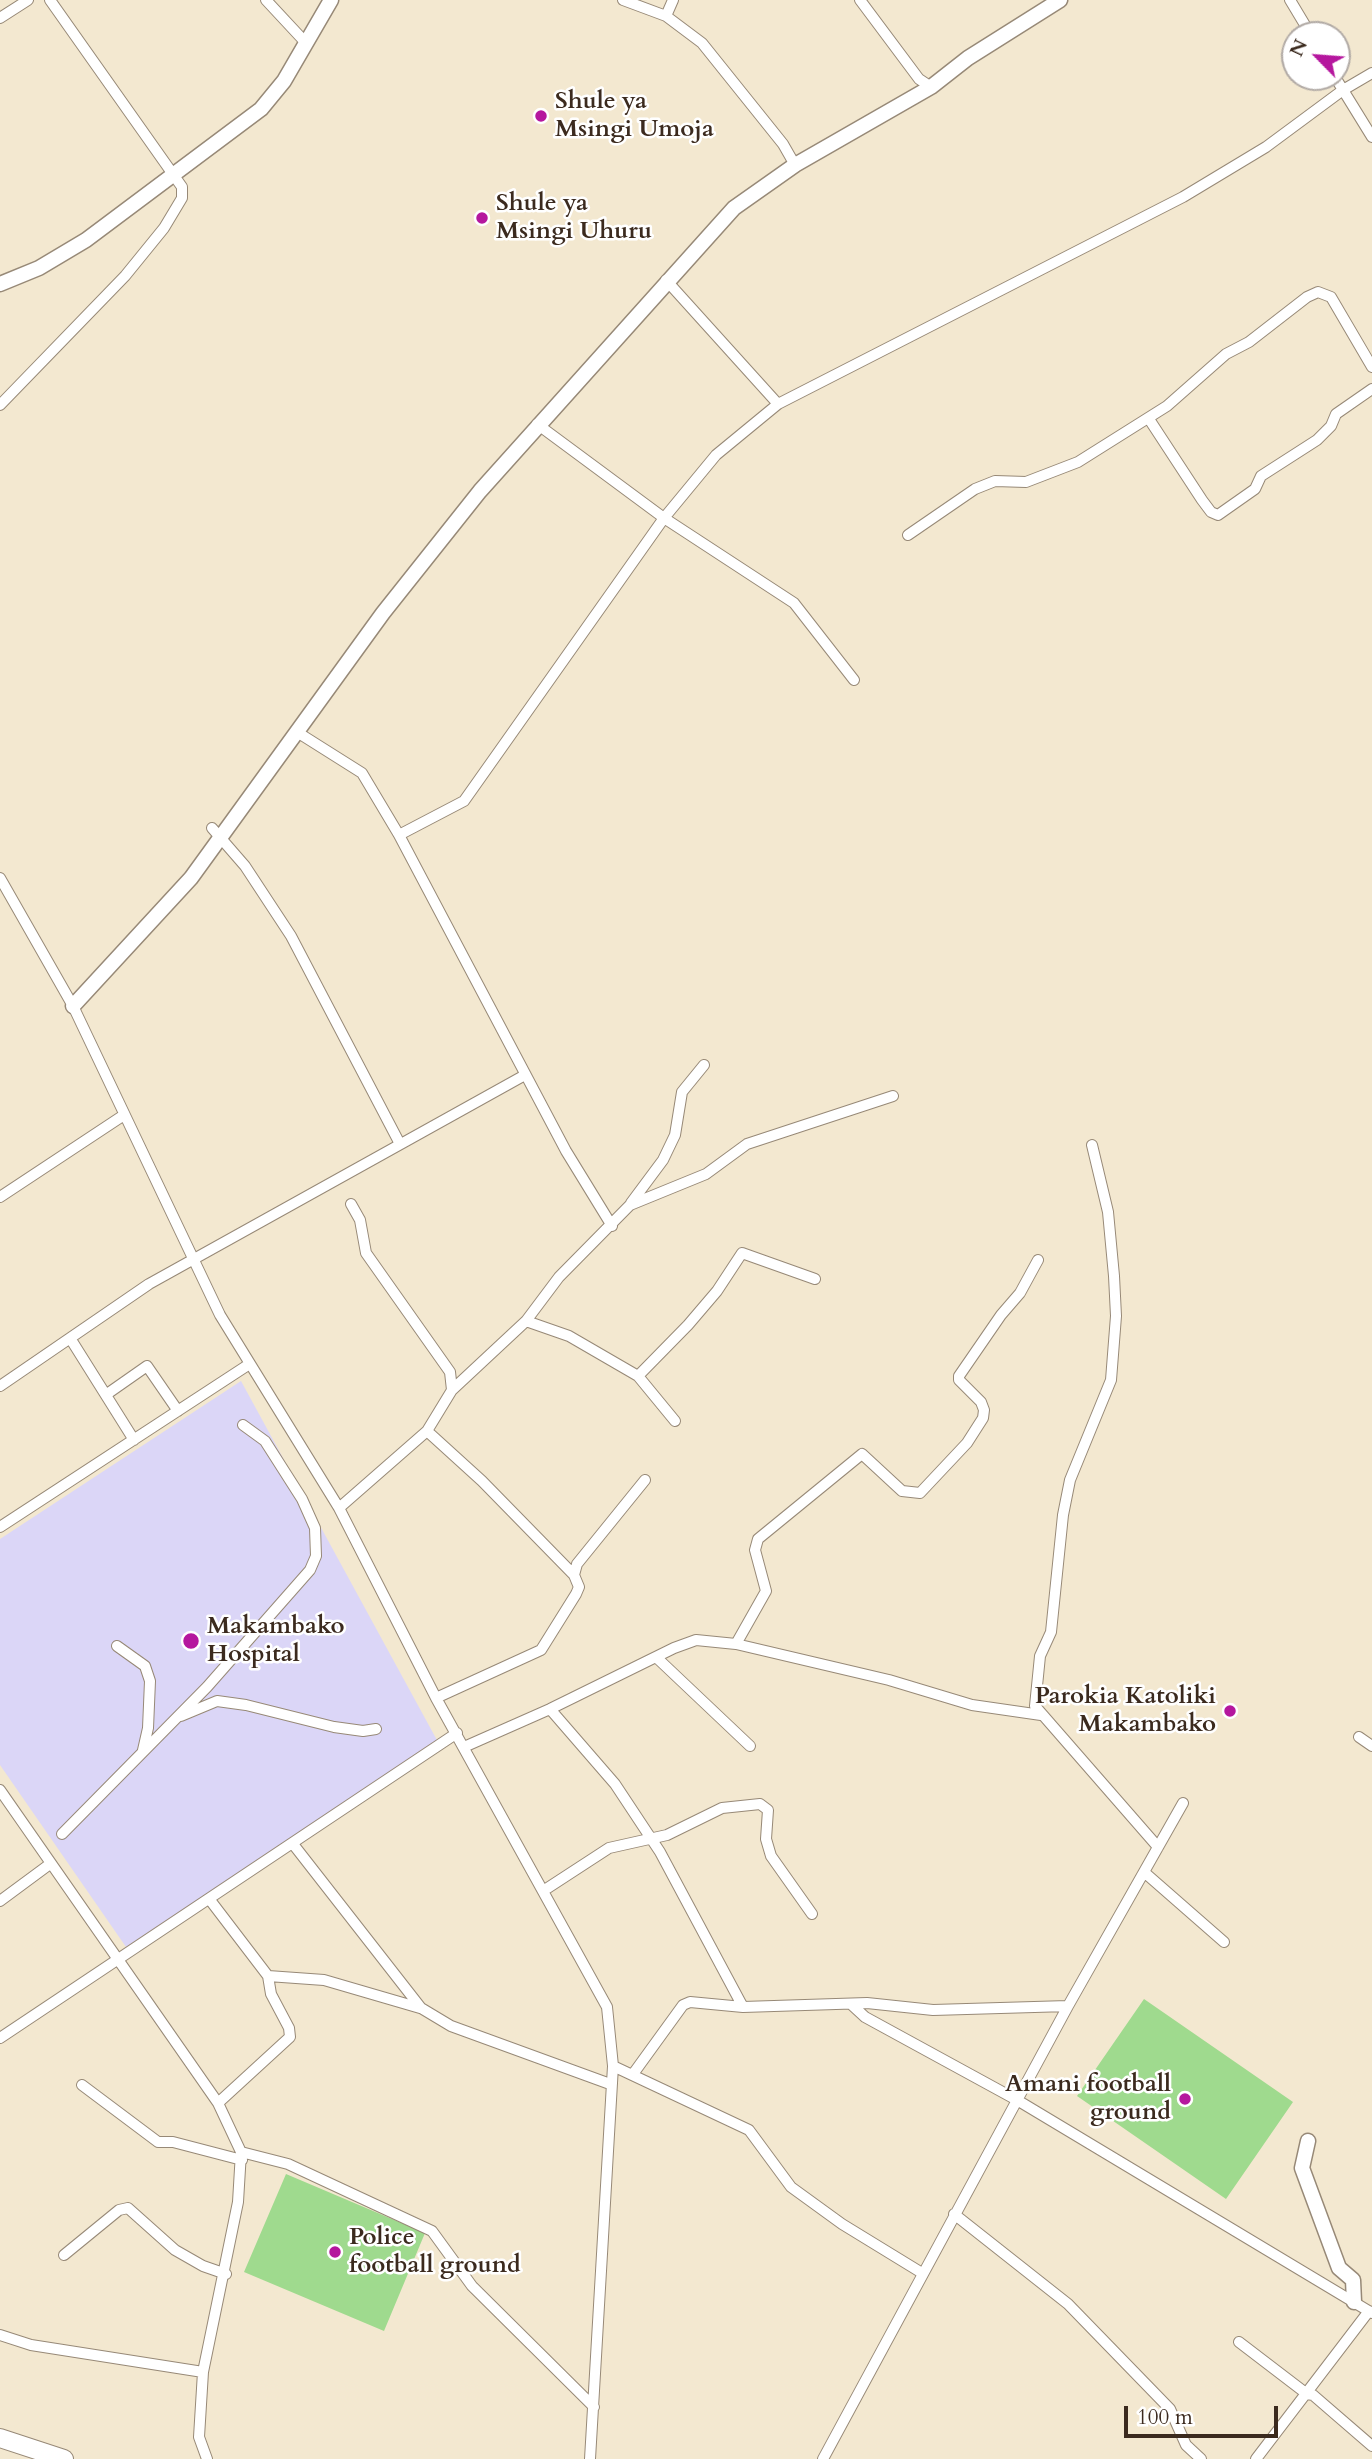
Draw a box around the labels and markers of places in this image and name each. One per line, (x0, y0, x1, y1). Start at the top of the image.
place label: Shule ya Msingi Umoja (555, 88, 714, 144)
marker: Shule ya Msingi Umoja (533, 108, 549, 124)
place label: Shule ya Msingi Uhuru (496, 190, 652, 246)
marker: Shule ya Msingi Uhuru (474, 210, 490, 226)
place label: Makambako Hospital (207, 1613, 345, 1669)
marker: Makambako Hospital (181, 1631, 201, 1651)
place label: Parokia Katoliki Makambako (1035, 1683, 1216, 1739)
marker: Parokia Katoliki Makambako (1222, 1703, 1238, 1719)
place label: Amani football ground (1005, 2071, 1171, 2127)
marker: Amani football ground (1177, 2091, 1193, 2107)
place label: Police football ground (349, 2224, 521, 2280)
marker: Police football ground (327, 2244, 343, 2260)

